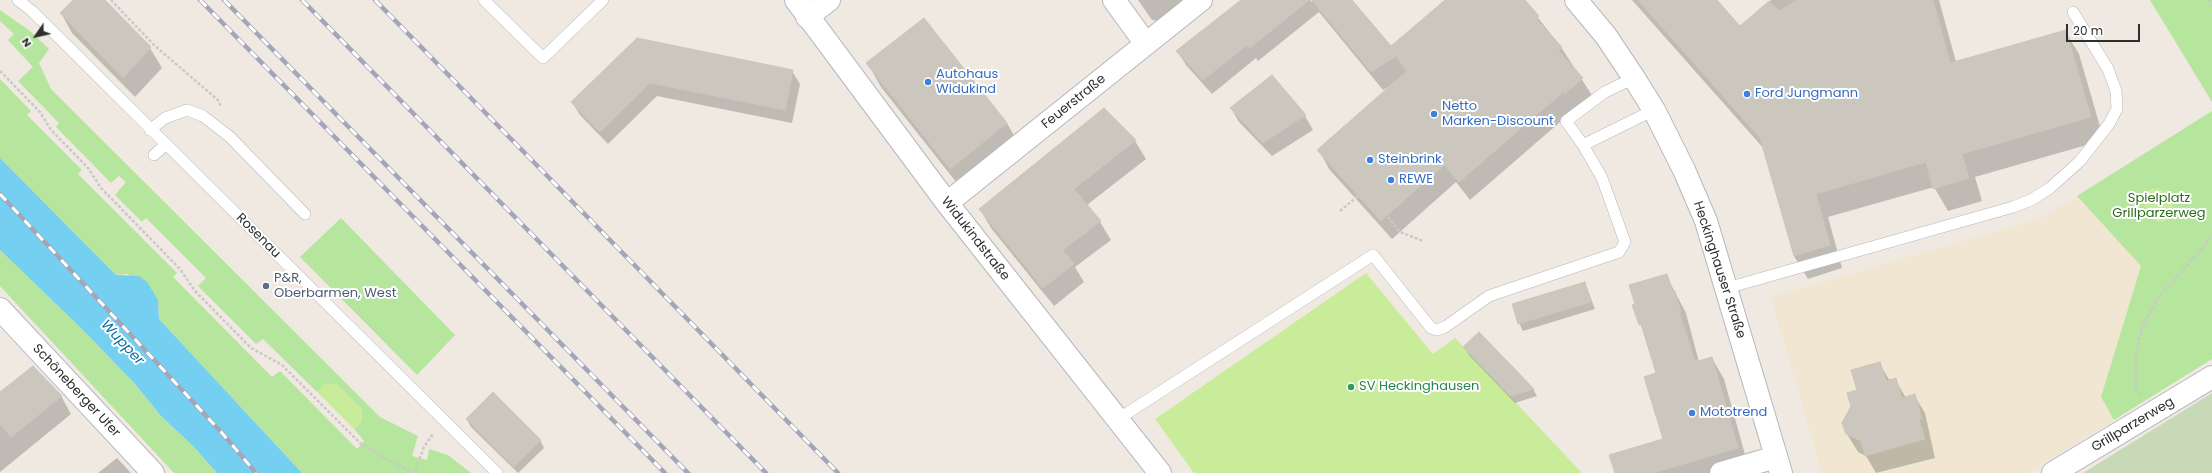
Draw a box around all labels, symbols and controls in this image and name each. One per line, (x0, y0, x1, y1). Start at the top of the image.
north arrow (16, 16, 56, 56)
scale bar (2068, 16, 2142, 42)
text: 20 m (2073, 22, 2103, 39)
text: N (17, 35, 35, 51)
place label: Autohaus Widukind (936, 67, 998, 98)
street label: Feuerstraße (1039, 71, 1109, 133)
marker: Autohaus Widukind (923, 77, 933, 87)
place label: Ford Jungmann (1755, 86, 1858, 102)
marker: Ford Jungmann (1742, 89, 1752, 99)
place label: Netto Marken-Discount (1442, 99, 1554, 130)
marker: Netto Marken-Discount (1429, 109, 1439, 119)
place label: Steinbrink (1378, 152, 1442, 168)
marker: Steinbrink (1365, 155, 1375, 165)
place label: REWE (1399, 172, 1433, 188)
marker: REWE (1386, 175, 1396, 185)
park label: Spielplatz Grillparzerweg (2112, 191, 2206, 222)
street label: Widukindstraße (937, 194, 1013, 284)
street label: Heckinghauser Straße (1689, 199, 1749, 341)
street label: Rosenau (233, 211, 283, 261)
place label: P&R, Oberbarmen, West (274, 271, 396, 302)
marker: P&R, Oberbarmen, West (261, 281, 271, 291)
water label: Wupper (97, 317, 147, 369)
street label: Schöneberger Ufer (29, 341, 123, 441)
place label: SV Heckinghausen (1359, 379, 1479, 395)
marker: SV Heckinghausen (1346, 382, 1356, 392)
street label: Grillparzerweg (2089, 394, 2177, 456)
place label: Mototrend (1700, 405, 1767, 421)
marker: Mototrend (1687, 408, 1697, 418)

